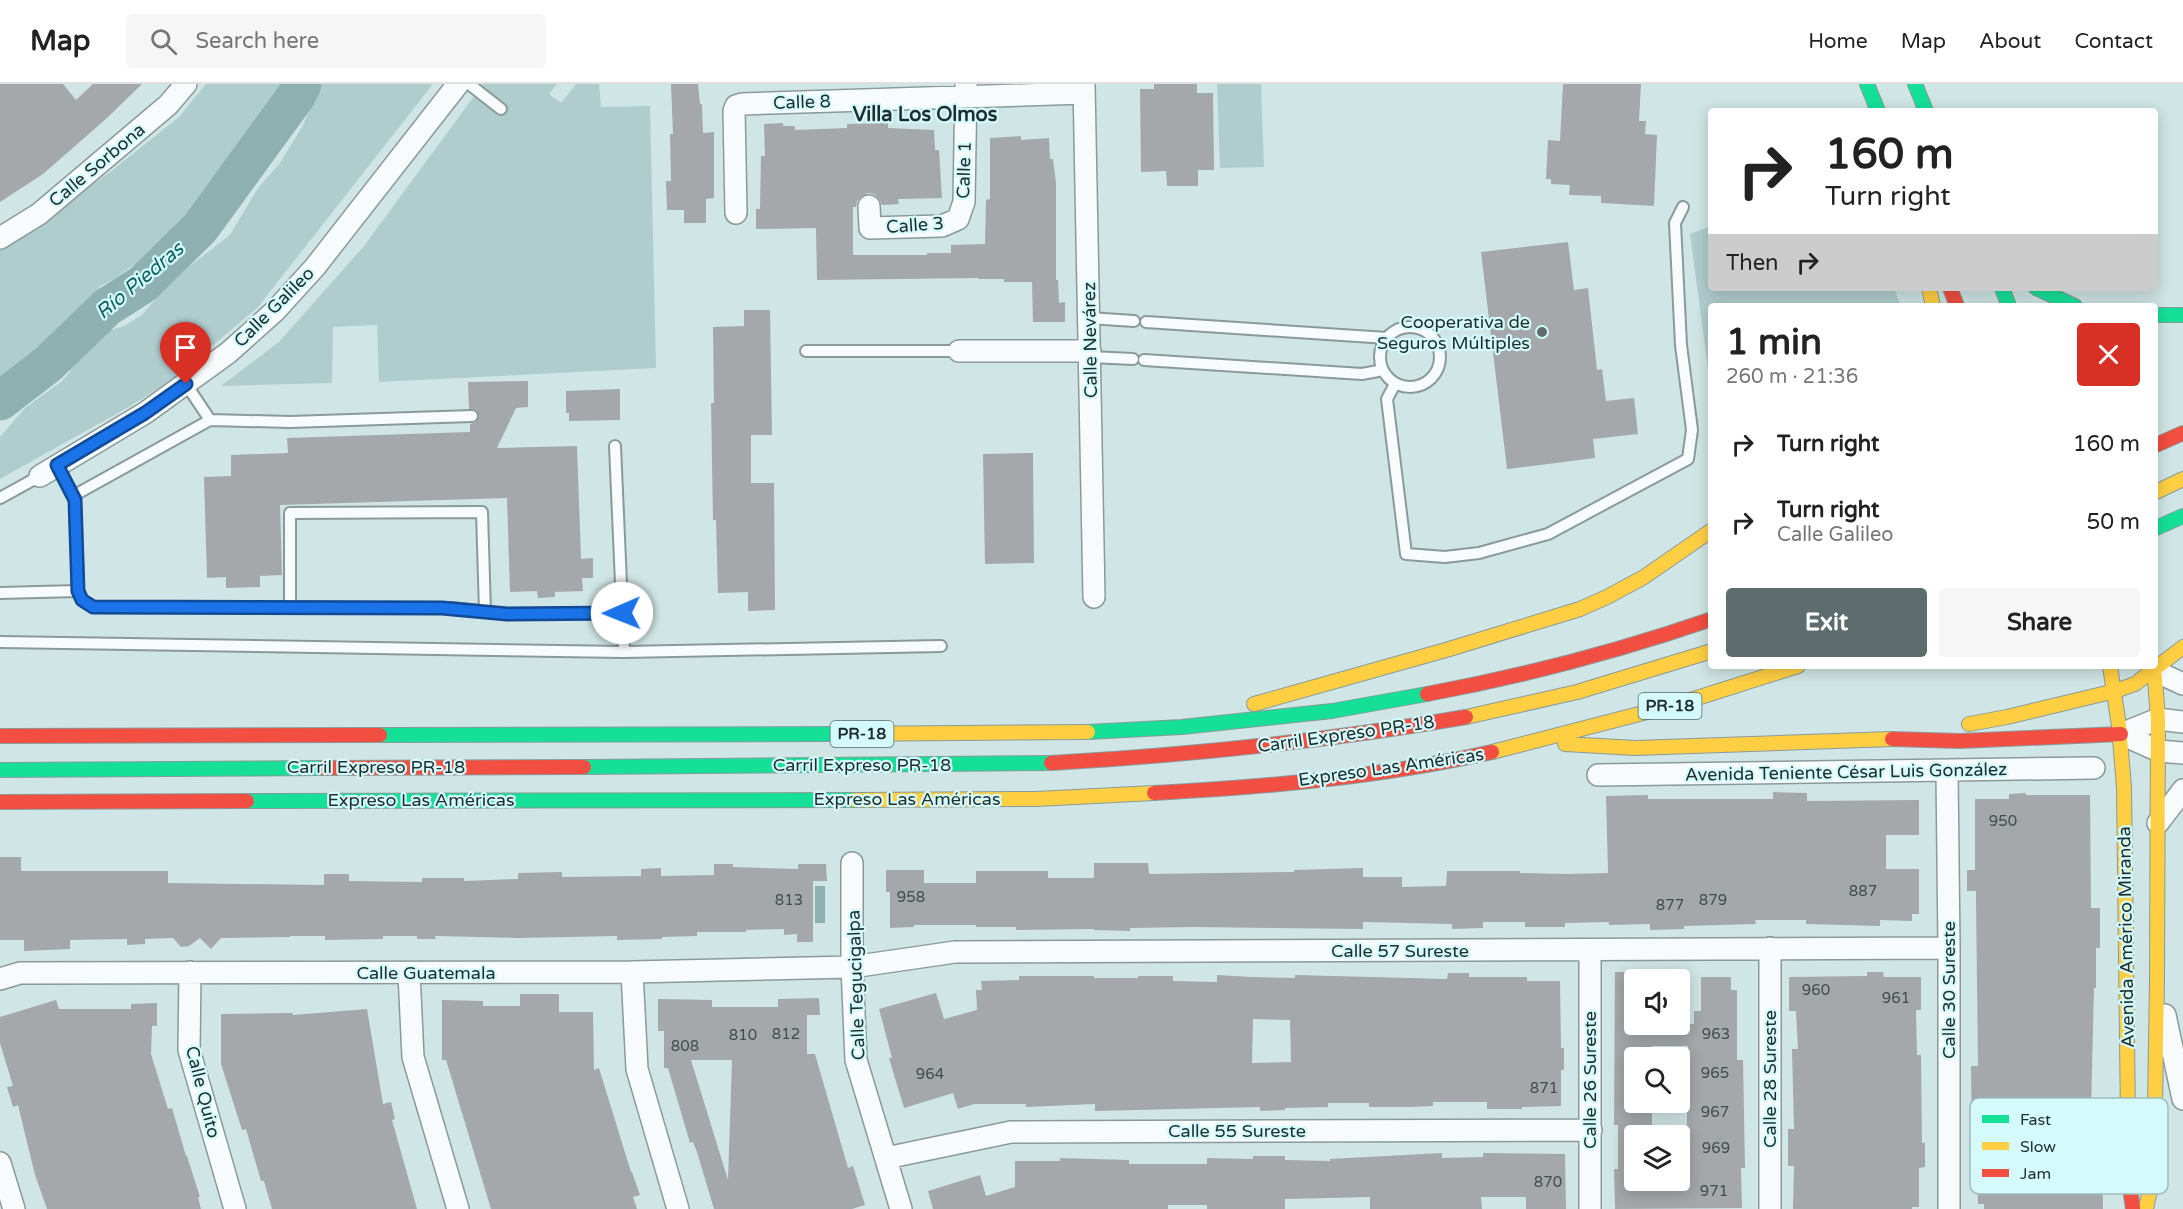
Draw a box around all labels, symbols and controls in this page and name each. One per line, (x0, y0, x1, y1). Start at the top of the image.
search box (126, 14, 546, 68)
text: Map (30, 24, 90, 58)
icon: search (147, 25, 180, 58)
text: Search here (195, 28, 319, 54)
text: Home (1808, 29, 1868, 54)
text: Map (1901, 29, 1946, 54)
text: About (1979, 29, 2041, 54)
text: Contact (2074, 29, 2153, 54)
street label: Calle 8 (773, 90, 831, 114)
district label: Villa Los Olmos (853, 103, 998, 127)
street label: Calle Sorbona (44, 118, 150, 212)
text: 160 m (1825, 129, 1954, 180)
icon: right (1726, 132, 1804, 210)
street label: Calle 1 (952, 141, 976, 199)
text: Turn right (1825, 180, 1951, 213)
street label: Calle 3 (885, 212, 945, 238)
water label: Río Piedras (91, 236, 190, 325)
icon: right (1791, 246, 1824, 279)
text: Then (1726, 250, 1779, 276)
street label: Calle Galileo (229, 262, 319, 352)
street label: Calle Nevárez (1078, 282, 1102, 398)
place label: Cooperativa de Seguros Múltiples (1377, 311, 1530, 354)
text: 1 min (1726, 321, 1822, 364)
pin (160, 322, 211, 384)
button: close (2077, 323, 2140, 386)
marker: Cooperativa de Seguros Múltiples (1535, 325, 1549, 339)
icon: arrive (169, 331, 202, 364)
text: 260 m · 21:36 (1726, 365, 1858, 389)
icon: right (1726, 428, 1759, 461)
text: Turn right (1777, 431, 1879, 457)
text: 160 m (2073, 431, 2140, 457)
text: Turn right (1777, 497, 1879, 523)
icon: right (1726, 506, 1759, 539)
text: 50 m (2086, 509, 2140, 535)
text: Calle Galileo (1777, 523, 1893, 547)
position arrow (590, 581, 654, 645)
button: Exit (1726, 588, 1927, 657)
button: Share (1939, 588, 2140, 657)
road number: PR-18 (1638, 693, 1702, 719)
street label: Carril Expreso PR-18 (1256, 711, 1436, 757)
road number: PR-18 (830, 721, 894, 747)
street label: Expreso Las Américas (1297, 743, 1485, 791)
street label: Carril Expreso PR-18 (773, 754, 951, 776)
street label: Carril Expreso PR-18 (287, 756, 465, 778)
street label: Avenida Teniente César Luis González (1685, 758, 2007, 786)
street label: Expreso Las Américas (813, 788, 1001, 810)
street label: Expreso Las Américas (327, 789, 515, 811)
house number: 950 (1989, 812, 2017, 830)
street label: Avenida Américo Miranda (2113, 826, 2139, 1048)
house number: 887 (1849, 882, 1877, 900)
house number: 958 (897, 888, 925, 906)
house number: 813 (775, 891, 803, 909)
house number: 879 (1699, 891, 1727, 909)
house number: 877 (1656, 896, 1684, 914)
street label: Calle Tegucigalpa (842, 910, 870, 1060)
street label: Calle 30 Sureste (1938, 921, 1960, 1059)
street label: Calle 57 Sureste (1331, 940, 1469, 962)
street label: Calle Guatemala (356, 962, 496, 984)
map controls (1624, 969, 1690, 1191)
button: sound (1624, 969, 1690, 1035)
house number: 960 (1802, 981, 1830, 999)
house number: 961 (1882, 989, 1910, 1007)
street label: Calle 28 Sureste (1759, 1010, 1781, 1148)
street label: Calle 26 Sureste (1579, 1011, 1601, 1149)
house number: 812 (772, 1025, 800, 1043)
house number: 963 (1702, 1025, 1730, 1043)
house number: 810 (729, 1026, 757, 1044)
house number: 808 (671, 1037, 699, 1055)
street label: Calle Quito (181, 1044, 225, 1140)
button: search (1624, 1047, 1690, 1113)
house number: 965 (1701, 1064, 1729, 1082)
house number: 964 (916, 1065, 944, 1083)
house number: 871 (1530, 1079, 1558, 1097)
legend (1970, 1098, 2168, 1194)
house number: 967 (1701, 1103, 1729, 1121)
text: Fast (2020, 1110, 2051, 1130)
street label: Calle 55 Sureste (1168, 1120, 1306, 1142)
button: layers (1624, 1125, 1690, 1191)
text: Slow (2020, 1137, 2056, 1157)
house number: 969 (1702, 1139, 1730, 1157)
text: Jam (2020, 1164, 2051, 1184)
house number: 870 (1534, 1173, 1562, 1191)
house number: 971 (1700, 1182, 1728, 1200)

